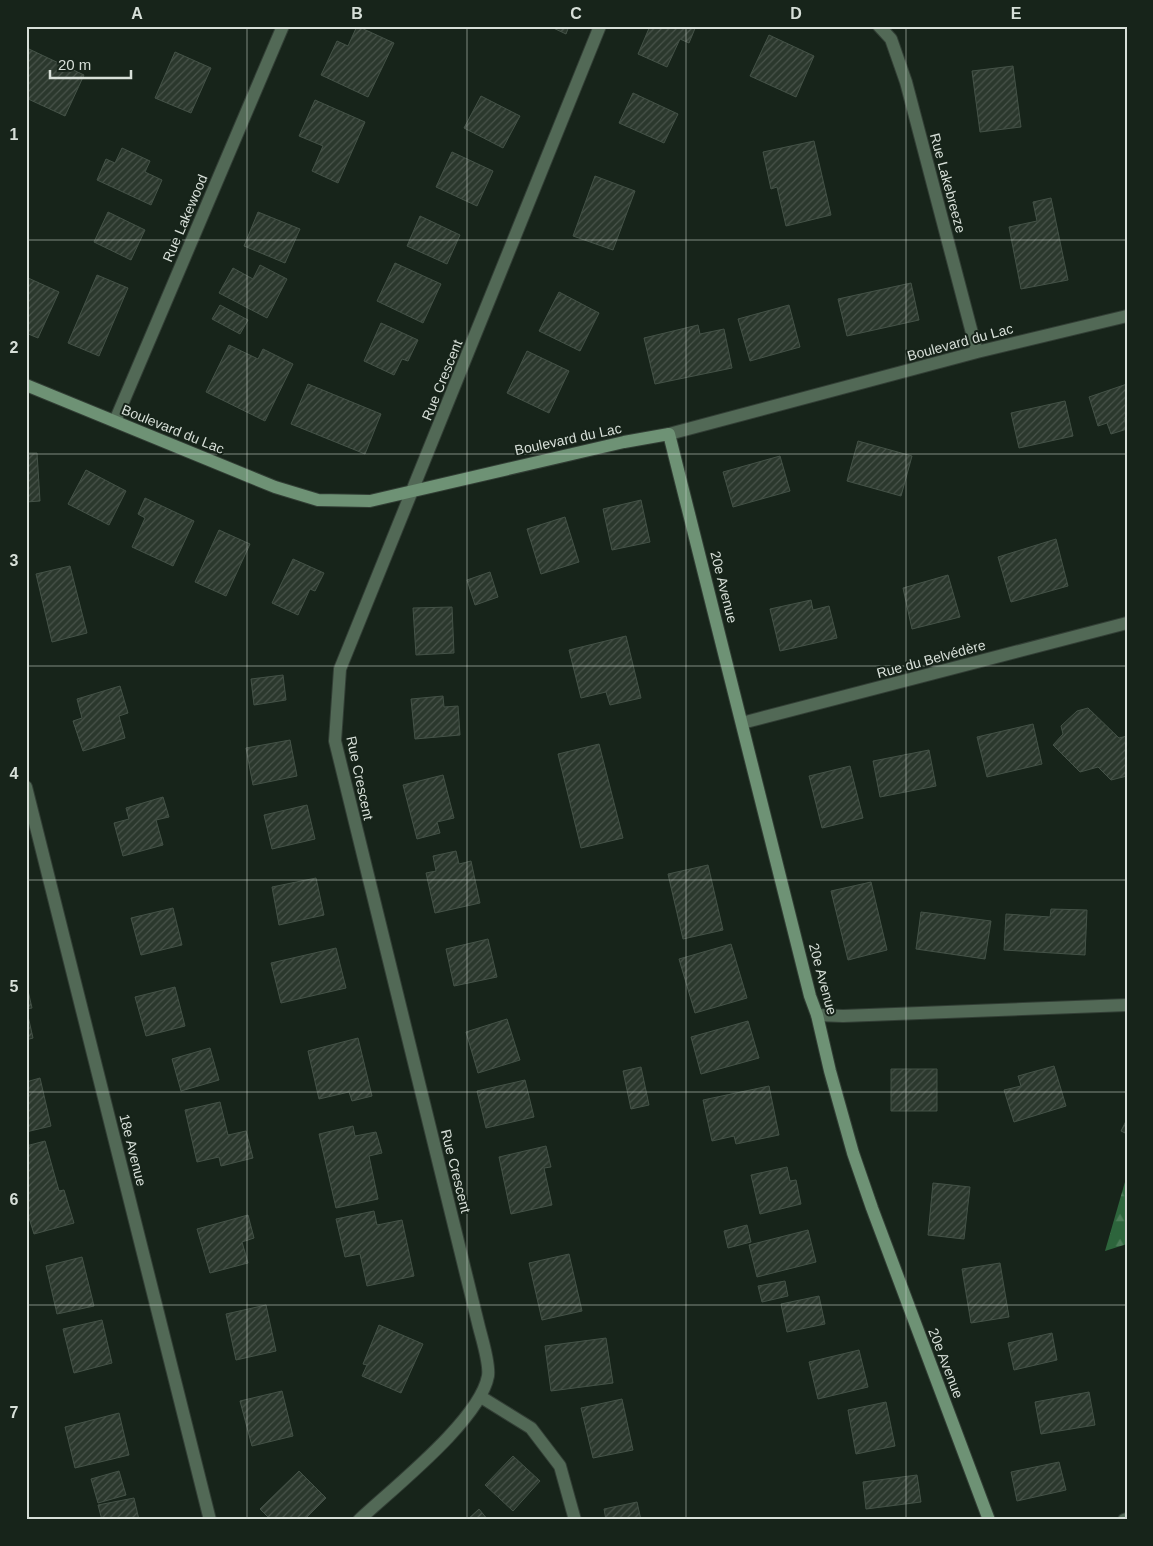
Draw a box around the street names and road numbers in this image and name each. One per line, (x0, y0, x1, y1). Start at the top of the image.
street label: Rue Lakebreeze (927, 131, 969, 235)
street label: Rue Lakewood (159, 172, 211, 264)
street label: Boulevard du Lac (905, 320, 1015, 364)
street label: Rue Crescent (419, 337, 465, 423)
street label: Boulevard du Lac (119, 401, 227, 457)
street label: Boulevard du Lac (513, 420, 623, 458)
street label: 20e Avenue (707, 549, 741, 625)
street label: Rue du Belvédère (875, 637, 987, 681)
street label: Rue Crescent (343, 734, 377, 822)
street label: 20e Avenue (806, 941, 840, 1017)
street label: 18e Avenue (116, 1112, 150, 1188)
street label: Rue Crescent (438, 1128, 474, 1215)
street label: 20e Avenue (925, 1326, 967, 1400)

